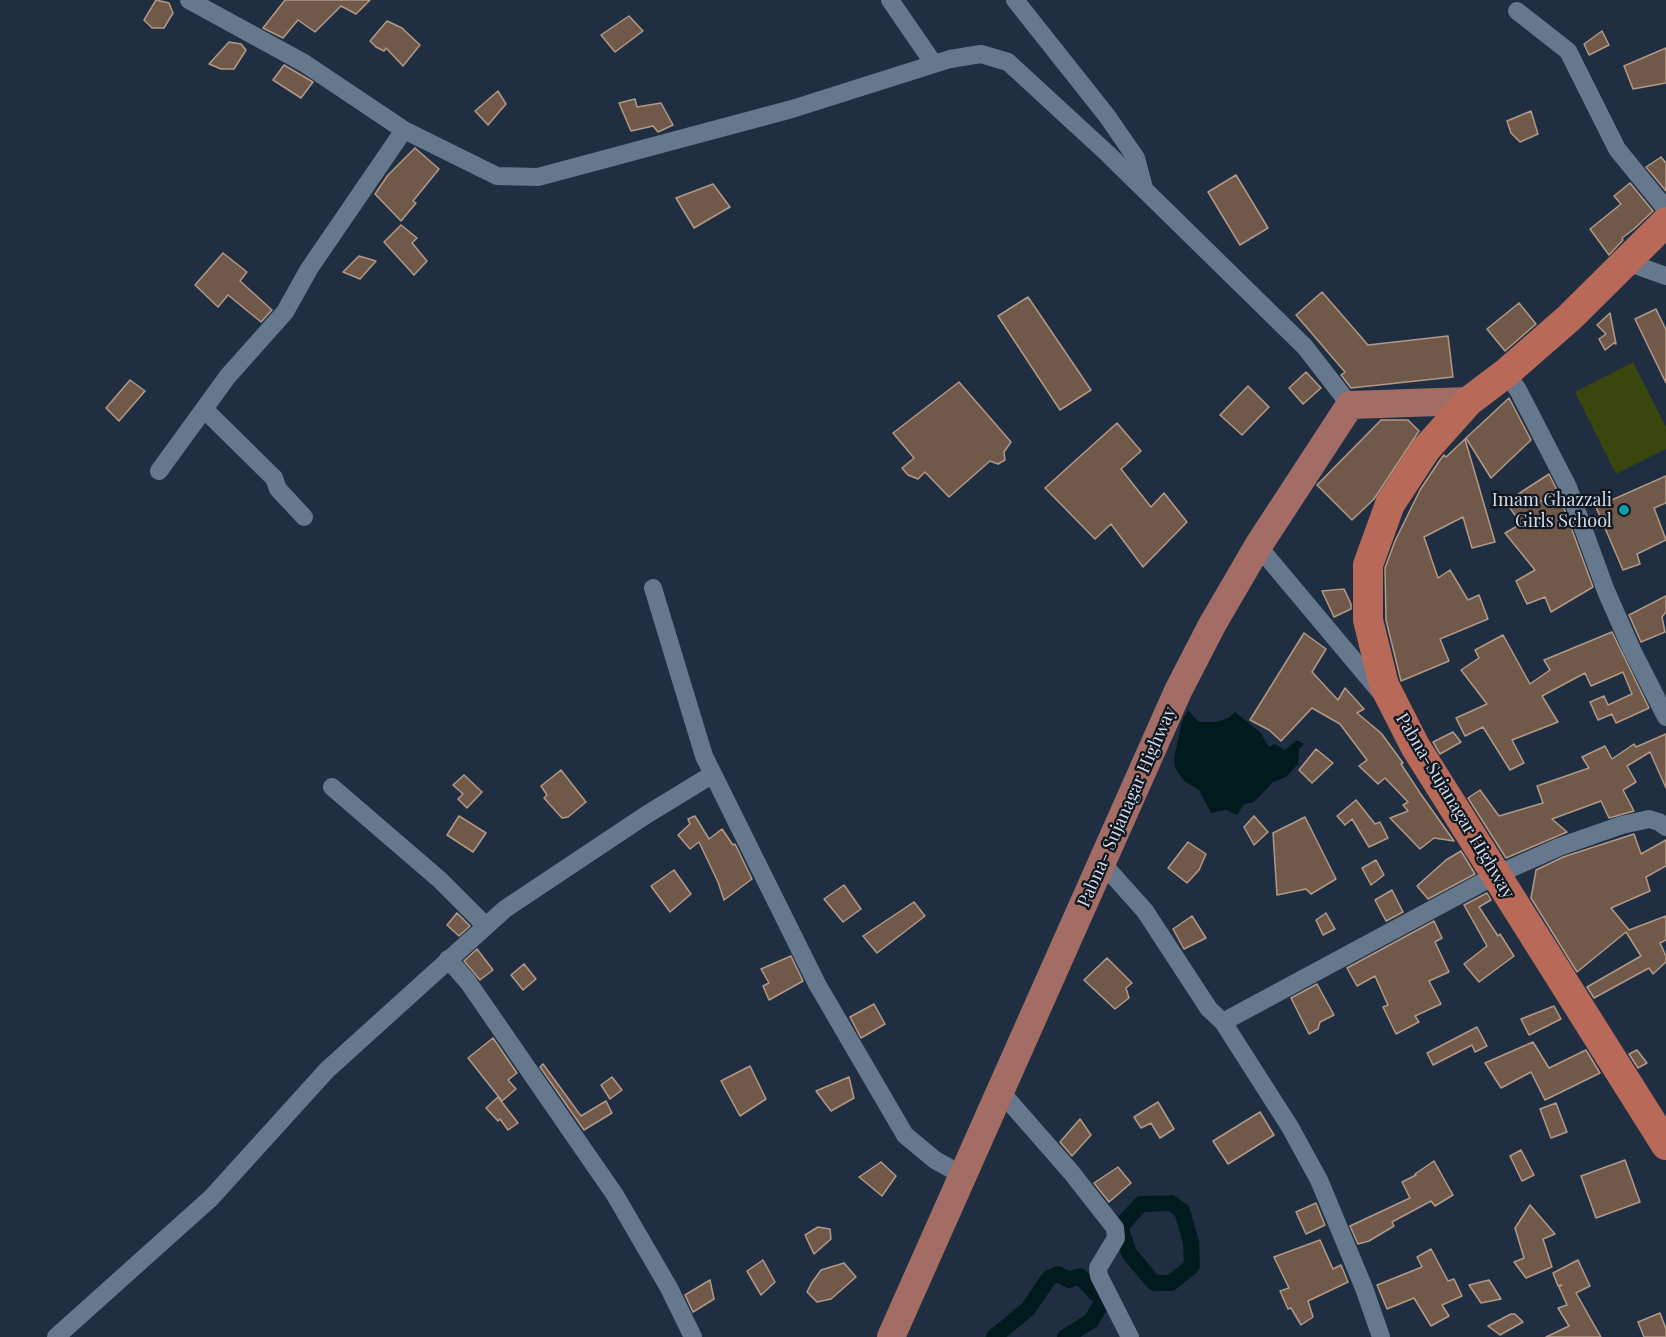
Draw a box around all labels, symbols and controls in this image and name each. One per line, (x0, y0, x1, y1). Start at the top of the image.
place label: Imam Ghazzali Girls School (1492, 489, 1612, 532)
marker: Imam Ghazzali Girls School (1617, 503, 1631, 517)
street label: Pabna- Sujanagar Highway (1073, 703, 1181, 911)
street label: Pabna-Sujanagar Highway (1391, 709, 1519, 903)

